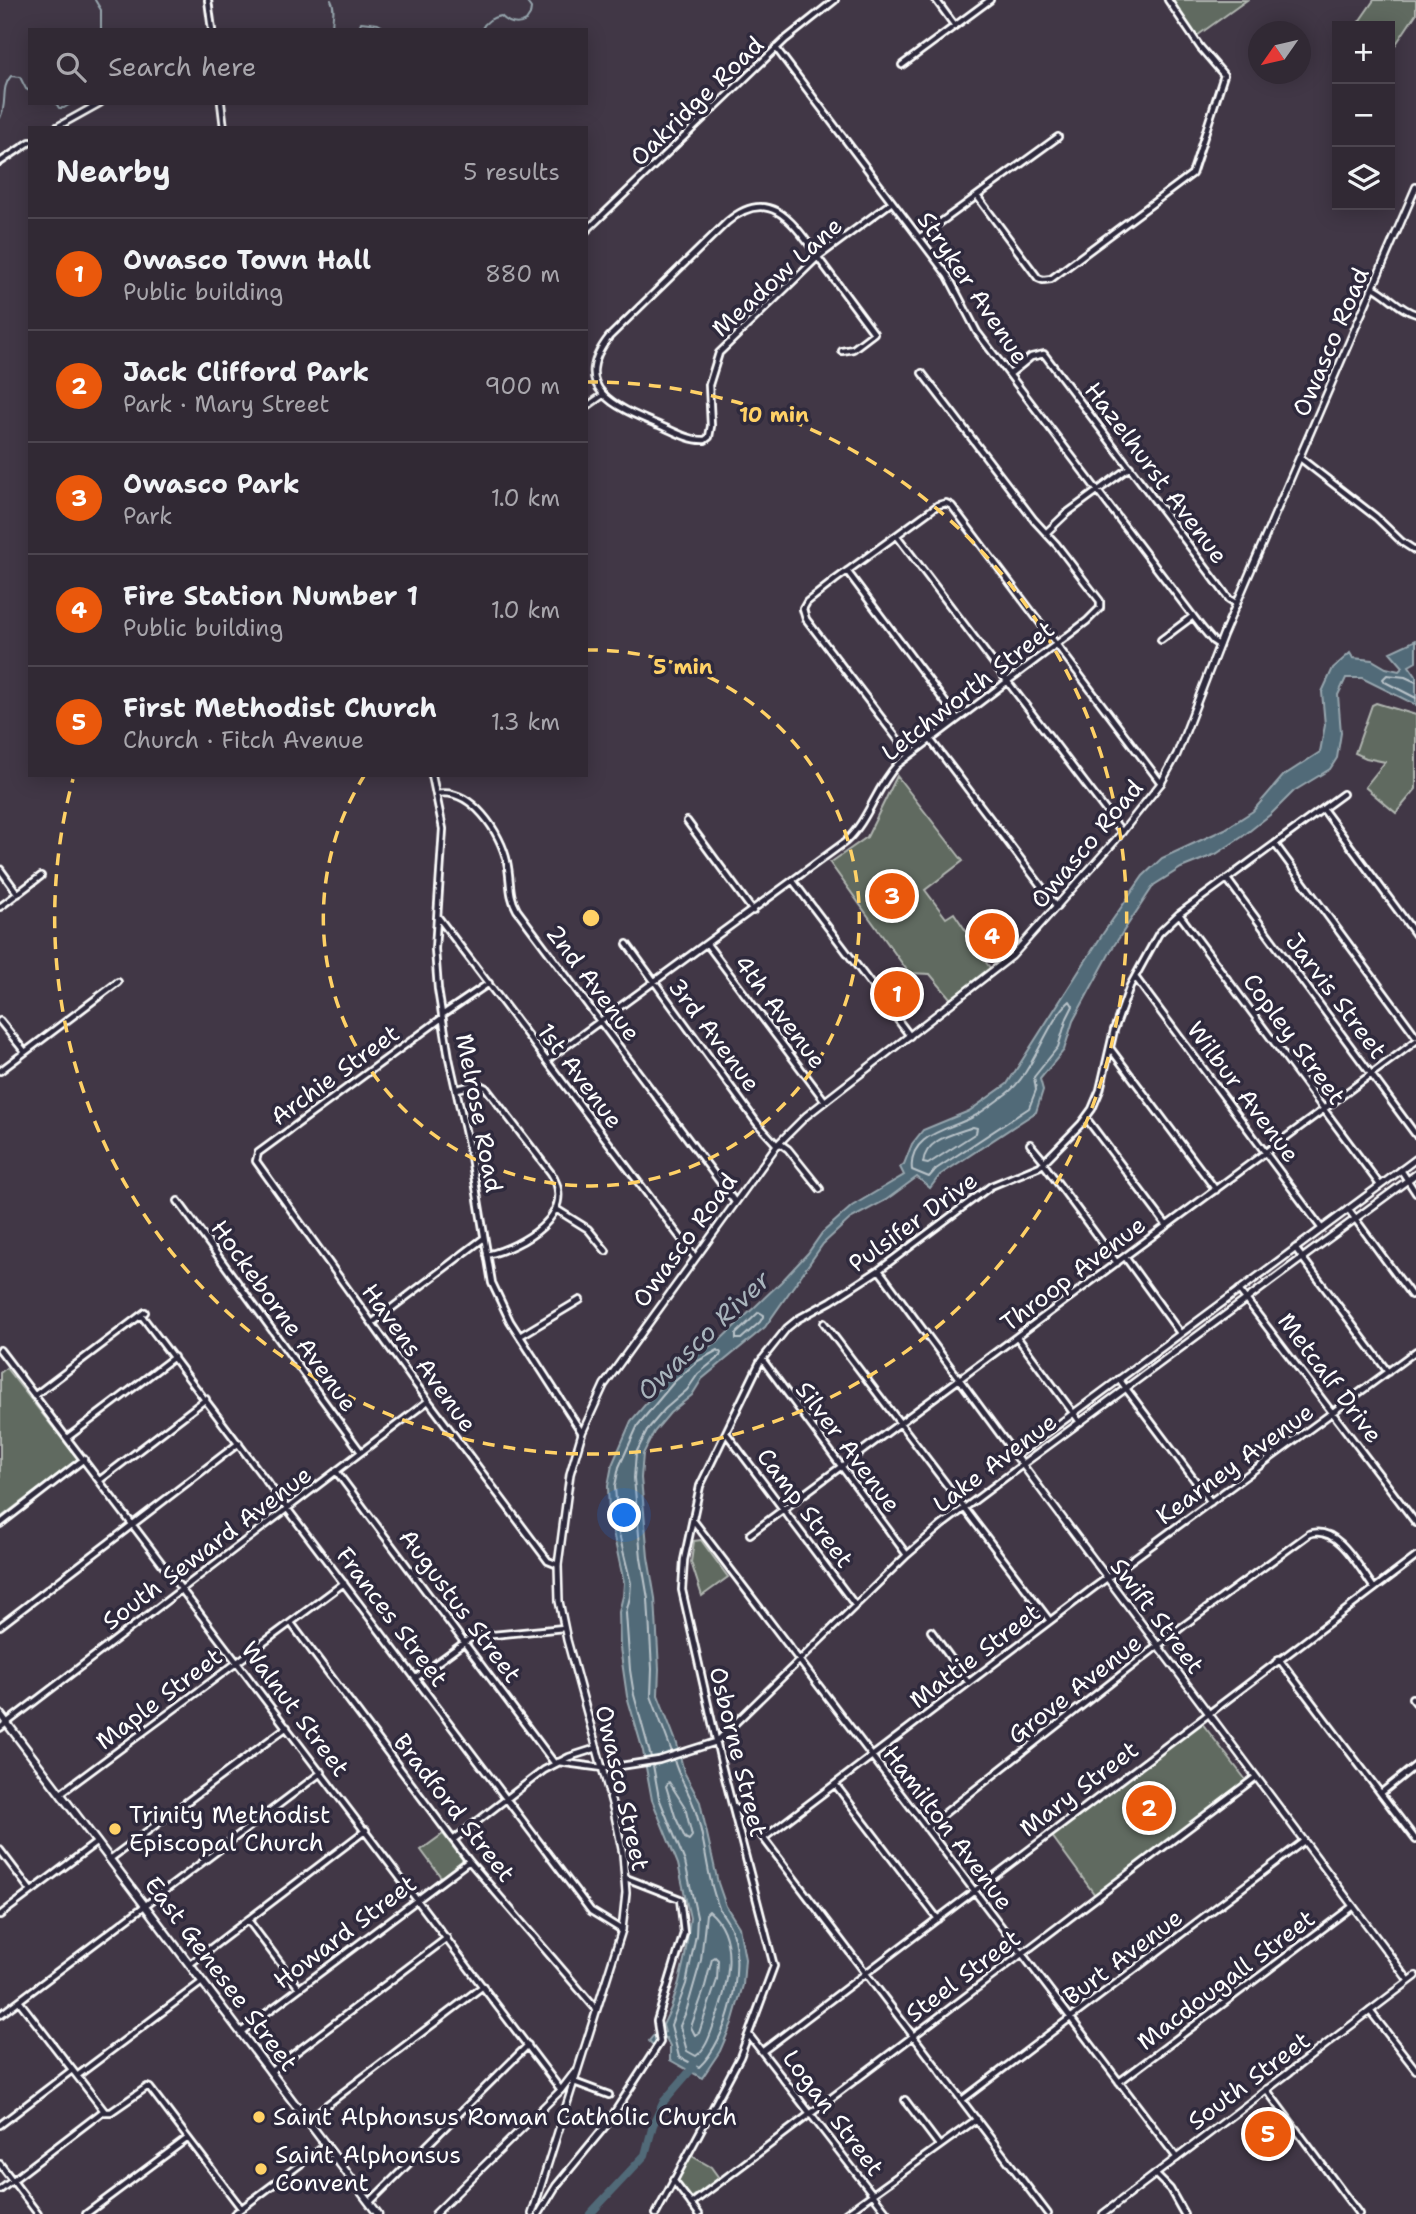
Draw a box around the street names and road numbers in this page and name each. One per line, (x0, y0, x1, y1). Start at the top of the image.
street label: Oakridge Road (623, 29, 771, 173)
street label: Stryker Avenue (910, 205, 1036, 371)
street label: Meadow Lane (705, 210, 849, 344)
street label: Owasco Road (1285, 263, 1377, 421)
street label: Hazelhurst Avenue (1077, 376, 1235, 570)
street label: Letchworth Street (875, 613, 1061, 769)
street label: Owasco Road (1024, 773, 1150, 915)
street label: 2nd Avenue (539, 918, 647, 1048)
street label: Jarvis Street (1278, 927, 1394, 1065)
street label: 4th Avenue (727, 949, 833, 1075)
street label: Copley Street (1235, 967, 1353, 1111)
street label: 3rd Avenue (661, 972, 767, 1098)
street label: Wilbur Avenue (1179, 1015, 1307, 1169)
street label: Archie Street (264, 1017, 406, 1133)
street label: 1st Avenue (530, 1017, 630, 1135)
street label: Melrose Road (448, 1031, 510, 1195)
street label: Pulsifer Drive (842, 1164, 984, 1280)
street label: Owasco Road (625, 1166, 745, 1314)
street label: Throop Avenue (994, 1209, 1152, 1339)
street label: Hockeborne Avenue (204, 1214, 364, 1418)
street label: Havens Avenue (354, 1277, 484, 1439)
street label: Metcalf Drive (1270, 1306, 1390, 1450)
street label: Silver Avenue (788, 1375, 908, 1519)
street label: Kearney Avenue (1150, 1396, 1320, 1532)
street label: Lake Avenue (927, 1406, 1063, 1520)
street label: Camp Street (749, 1442, 861, 1574)
street label: South Seward Avenue (96, 1459, 318, 1637)
street label: Augustus Street (392, 1523, 528, 1689)
street label: Frances Street (329, 1541, 455, 1693)
street label: Swift Street (1103, 1552, 1211, 1680)
street label: Mattie Street (903, 1596, 1047, 1716)
street label: Grove Avenue (1002, 1627, 1148, 1751)
street label: Walnut Street (234, 1635, 356, 1783)
street label: Maple Street (89, 1641, 229, 1757)
street label: Osborne Street (701, 1664, 775, 1840)
street label: Owasco Street (587, 1702, 657, 1874)
street label: Bradford Street (386, 1727, 522, 1889)
street label: Mary Street (1013, 1734, 1145, 1844)
street label: Hamilton Avenue (876, 1739, 1020, 1917)
street label: Howard Street (267, 1868, 423, 1996)
street label: East Genesee Street (137, 1870, 305, 2078)
street label: Burt Avenue (1057, 1902, 1189, 2012)
street label: Macdougall Street (1130, 1902, 1322, 2058)
street label: Steel Street (899, 1922, 1027, 2030)
street label: South Street (1181, 2025, 1317, 2137)
street label: Logan Street (775, 2043, 891, 2183)

